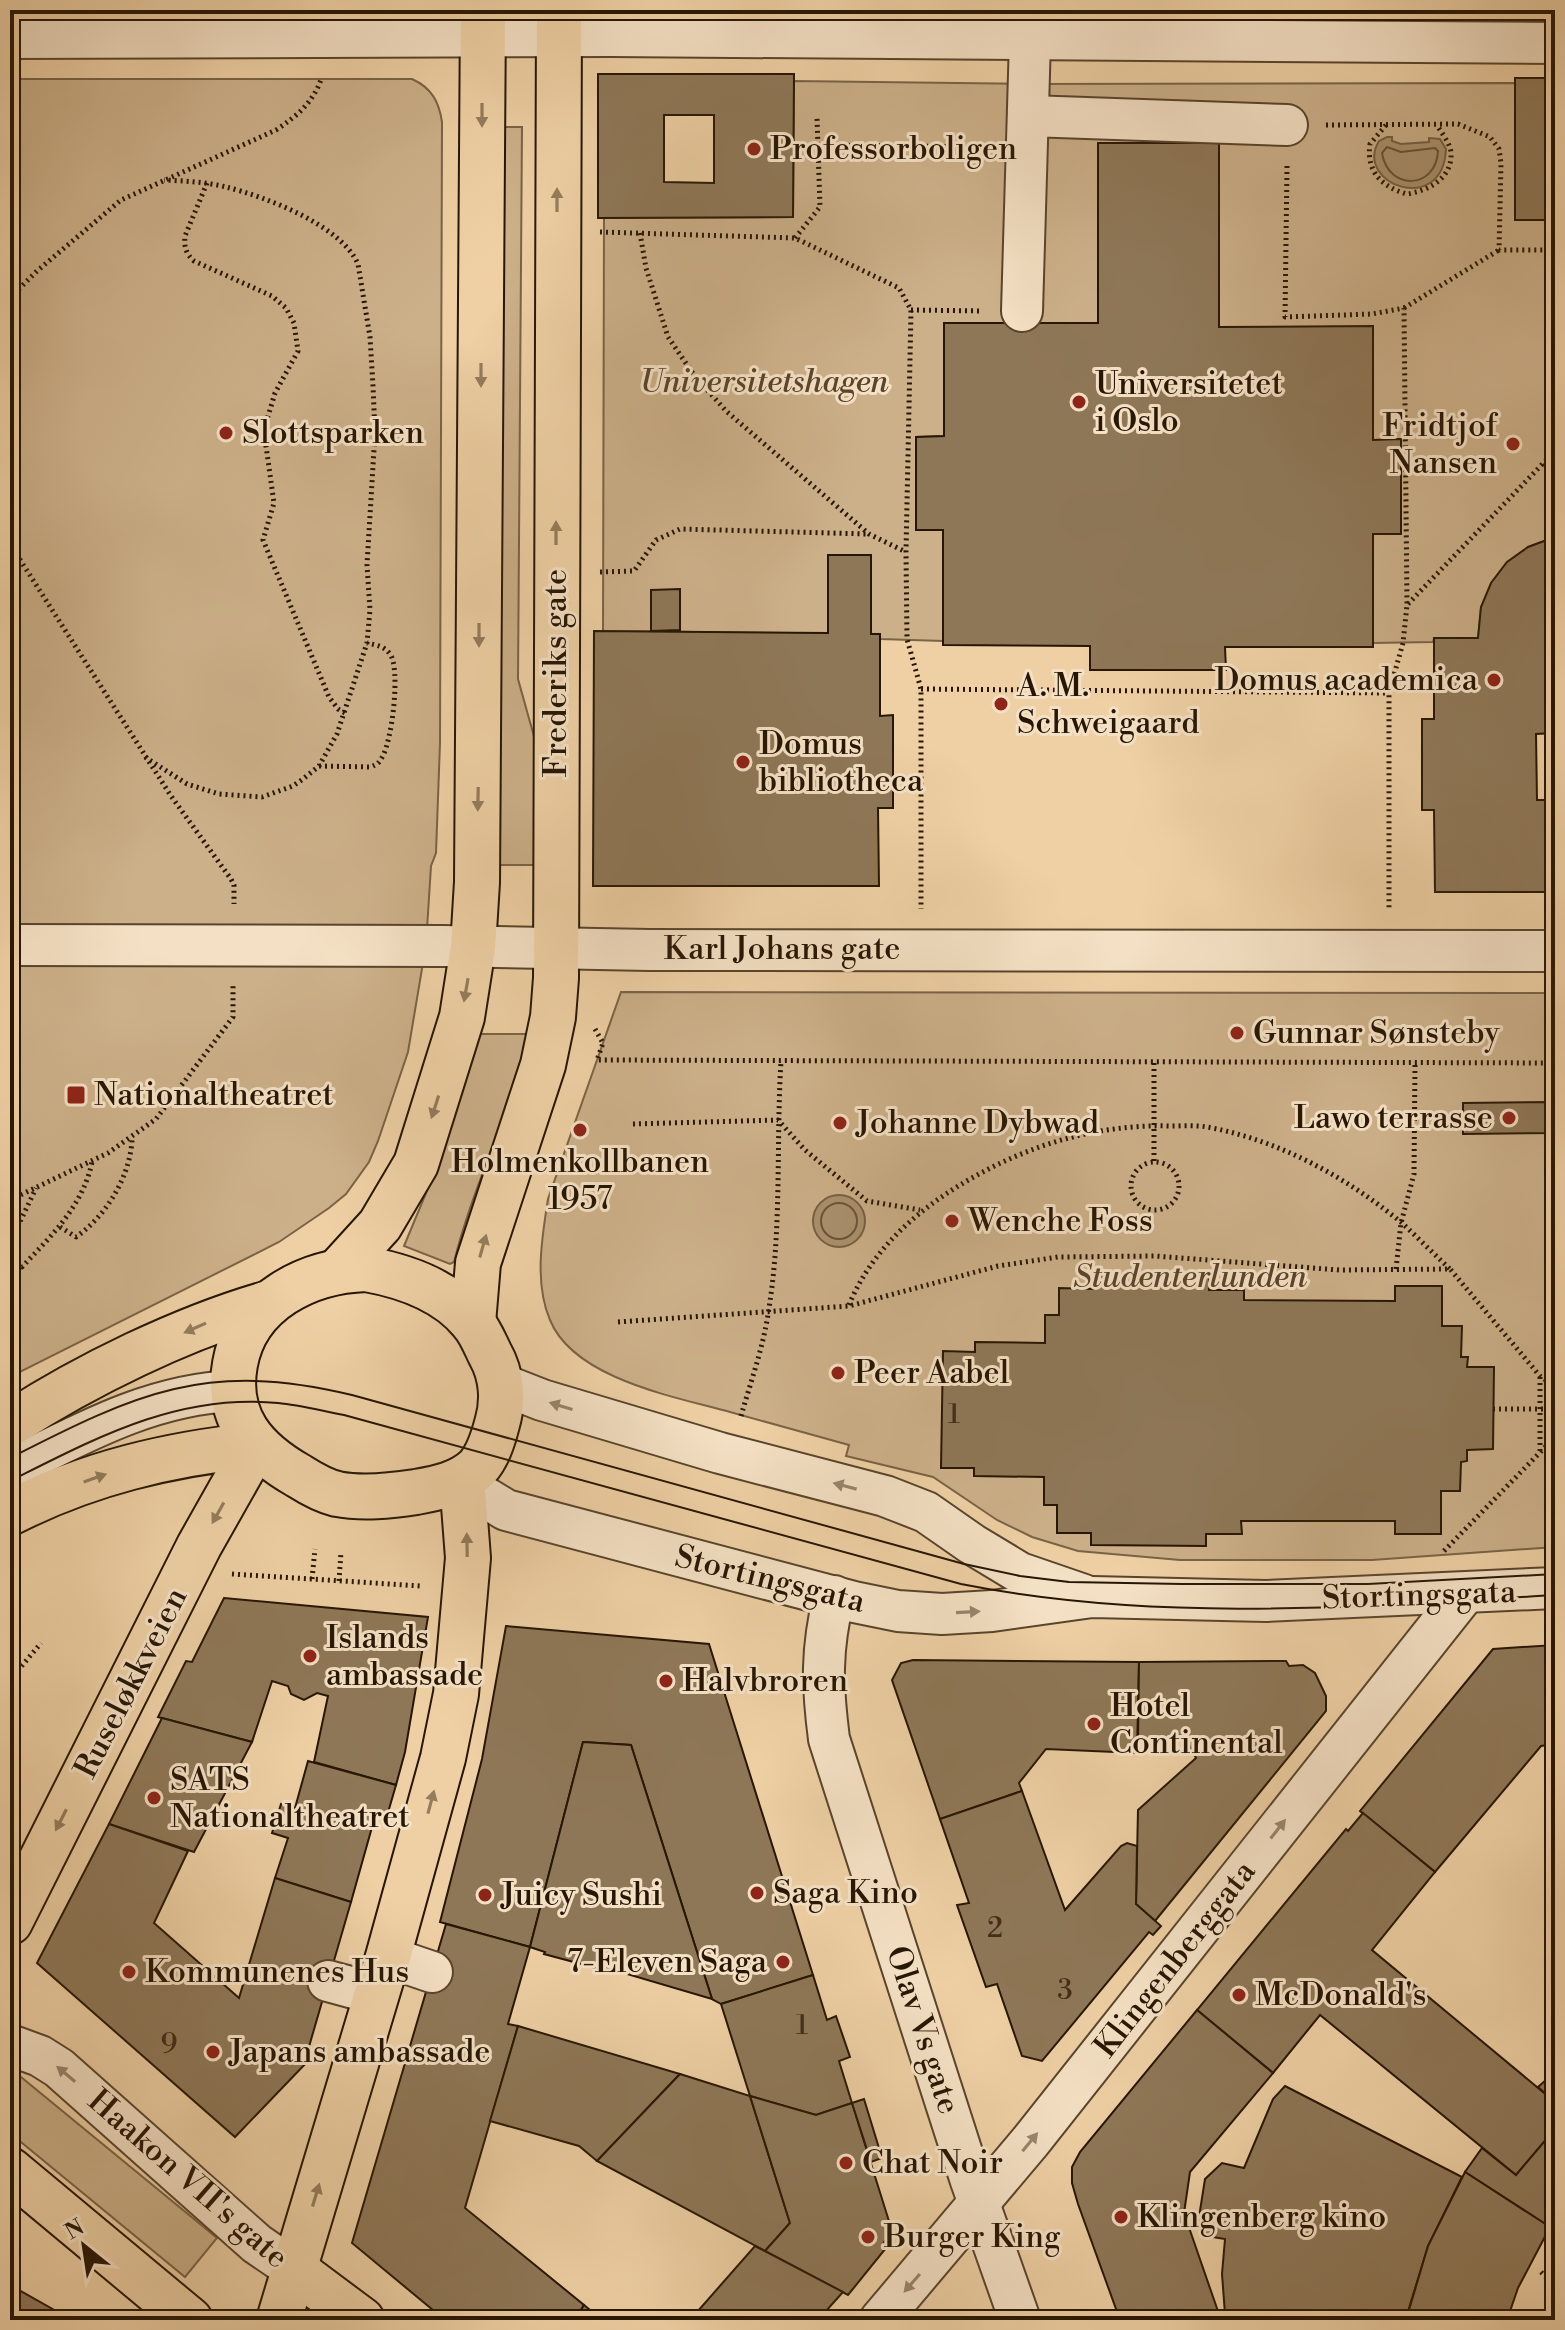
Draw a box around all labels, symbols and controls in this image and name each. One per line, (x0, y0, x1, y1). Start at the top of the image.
one-way arrow (476, 103, 488, 128)
place label: Professorboligen (770, 129, 1017, 169)
marker: Professorboligen (745, 140, 763, 158)
one-way arrow (551, 187, 564, 212)
park label: Universitetshagen (639, 362, 890, 402)
one-way arrow (475, 363, 487, 388)
place label: Universitetet i Oslo (1095, 364, 1283, 441)
marker: Universitetet i Oslo (1070, 393, 1088, 411)
place label: Fridtjof Nansen (1382, 406, 1498, 483)
place label: Slottsparken (242, 413, 424, 453)
marker: Slottsparken (217, 424, 235, 442)
marker: Fridtjof Nansen (1504, 435, 1522, 453)
one-way arrow (550, 520, 563, 545)
street label: Frederiks gate (536, 569, 576, 777)
one-way arrow (473, 623, 485, 648)
place label: Domus academica (1214, 660, 1479, 700)
place label: A. M. Schweigaard (1016, 666, 1199, 743)
marker: Domus academica (1485, 671, 1503, 689)
marker: A. M. Schweigaard (992, 695, 1010, 713)
place label: Domus bibliotheca (759, 724, 924, 801)
marker: Domus bibliotheca (734, 753, 752, 771)
one-way arrow (472, 787, 484, 812)
street label: Karl Johans gate (664, 929, 900, 969)
one-way arrow (460, 978, 472, 1003)
place label: Gunnar Sønsteby (1253, 1013, 1500, 1053)
marker: Gunnar Sønsteby (1228, 1024, 1246, 1042)
place label: Nationaltheatret (94, 1075, 334, 1115)
marker: Nationaltheatret (65, 1084, 87, 1106)
one-way arrow (428, 1096, 440, 1120)
place label: Lawo terrasse (1294, 1098, 1493, 1138)
place label: Johanne Dybwad (855, 1103, 1099, 1143)
marker: Lawo terrasse (1500, 1109, 1518, 1127)
marker: Johanne Dybwad (831, 1114, 849, 1132)
marker: Holmenkollbanen 1957 (571, 1121, 589, 1139)
place label: Holmenkollbanen 1957 (451, 1142, 709, 1219)
place label: Wenche Foss (967, 1201, 1153, 1241)
marker: Wenche Foss (943, 1212, 961, 1230)
one-way arrow (477, 1234, 490, 1258)
park label: Studenterlunden (1073, 1257, 1308, 1297)
one-way arrow (183, 1321, 207, 1335)
place label: Peer Aabel (854, 1353, 1010, 1393)
marker: Peer Aabel (829, 1364, 847, 1382)
house number: 1 (948, 1397, 960, 1432)
one-way arrow (549, 1399, 573, 1412)
one-way arrow (84, 1471, 108, 1483)
one-way arrow (832, 1479, 857, 1491)
one-way arrow (211, 1502, 224, 1525)
one-way arrow (461, 1532, 473, 1557)
street label: Stortingsgata (671, 1536, 870, 1622)
street label: Stortingsgata (1321, 1572, 1518, 1618)
street label: Ruseløkkveien (66, 1581, 196, 1785)
one-way arrow (956, 1606, 981, 1619)
place label: Islands ambassade (326, 1618, 483, 1695)
marker: Islands ambassade (301, 1647, 319, 1665)
place label: Halvbroren (682, 1661, 848, 1701)
marker: Halvbroren (657, 1672, 675, 1690)
place label: Hotel Continental (1110, 1686, 1283, 1763)
marker: Hotel Continental (1085, 1715, 1103, 1733)
place label: SATS Nationaltheatret (170, 1760, 410, 1837)
marker: SATS Nationaltheatret (145, 1789, 163, 1807)
one-way arrow (425, 1789, 438, 1813)
one-way arrow (55, 1808, 68, 1831)
one-way arrow (1270, 1819, 1286, 1839)
street label: Klingenberggata (1086, 1852, 1265, 2066)
place label: Saga Kino (773, 1873, 918, 1913)
place label: Juicy Sushi (500, 1875, 662, 1915)
marker: Saga Kino (748, 1884, 766, 1902)
marker: Juicy Sushi (476, 1886, 494, 1904)
house number: 2 (987, 1911, 1003, 1946)
street label: Olav Vs gate (877, 1941, 969, 2119)
place label: 7-Eleven Saga (567, 1942, 768, 1982)
place label: Kommunenes Hus (145, 1952, 409, 1992)
marker: 7-Eleven Saga (774, 1953, 792, 1971)
marker: Kommunenes Hus (120, 1963, 138, 1981)
house number: 3 (1057, 1973, 1073, 2008)
place label: McDonald's (1255, 1975, 1426, 2015)
marker: McDonald's (1230, 1986, 1248, 2004)
house number: 1 (796, 2008, 808, 2043)
house number: 9 (161, 2027, 177, 2062)
place label: Japans ambassade (228, 2032, 490, 2072)
marker: Japans ambassade (204, 2043, 222, 2061)
one-way arrow (56, 2066, 76, 2083)
street label: Haakon VII's gate (79, 2081, 297, 2277)
one-way arrow (1021, 2132, 1038, 2152)
place label: Chat Noir (862, 2143, 1003, 2183)
marker: Chat Noir (837, 2154, 855, 2172)
one-way arrow (310, 2183, 323, 2207)
place label: Klingenberg kino (1137, 2197, 1386, 2237)
north arrow (44, 2206, 124, 2286)
marker: Klingenberg kino (1112, 2208, 1130, 2226)
text: N (60, 2214, 90, 2246)
place label: Burger King (883, 2217, 1061, 2257)
marker: Burger King (859, 2228, 877, 2246)
one-way arrow (904, 2272, 921, 2292)

